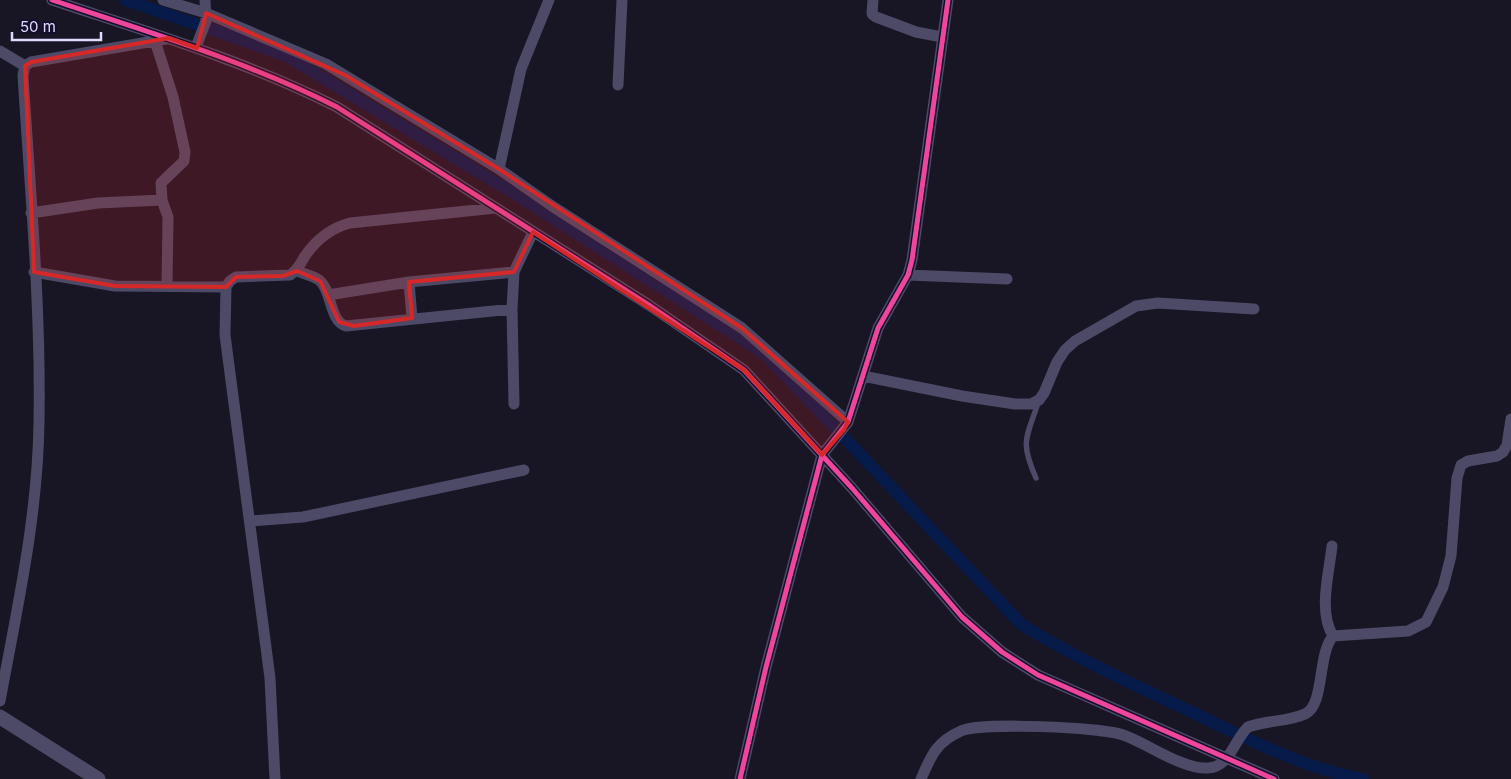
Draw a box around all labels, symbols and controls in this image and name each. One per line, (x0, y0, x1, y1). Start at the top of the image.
scale bar (12, 10, 101, 42)
text: 50 m (20, 17, 56, 36)

